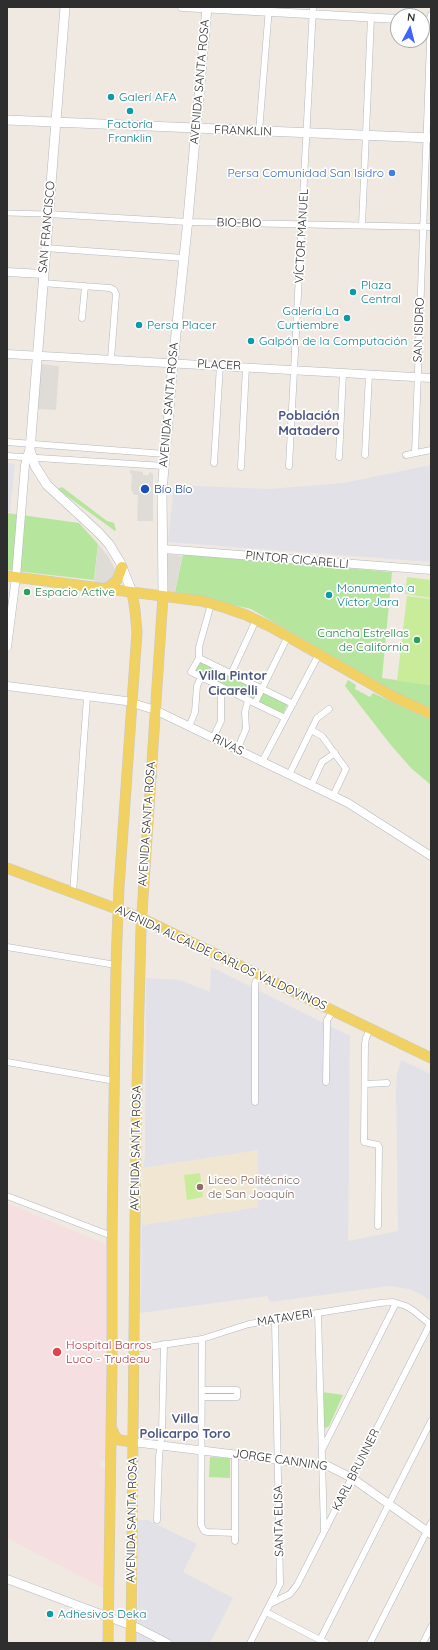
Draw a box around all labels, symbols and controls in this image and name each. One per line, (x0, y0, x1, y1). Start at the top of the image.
north arrow (390, 8, 430, 48)
text: N (406, 10, 416, 25)
street label: AVENIDA SANTA ROSA (187, 19, 213, 145)
place label: Galerí AFA (119, 90, 177, 104)
marker: Galerí AFA (106, 92, 116, 102)
marker: Factoría Franklin (125, 106, 135, 116)
place label: Factoría Franklin (107, 117, 153, 145)
street label: FRANKLIN (214, 123, 272, 139)
place label: Persa Comunidad San Isidro (228, 166, 384, 180)
marker: Persa Comunidad San Isidro (387, 168, 397, 178)
street label: SAN FRANCISCO (36, 180, 58, 274)
street label: VÍCTOR MANUEL (292, 188, 312, 284)
street label: BIO-BIO (217, 215, 261, 231)
place label: Plaza Central (361, 278, 401, 306)
marker: Plaza Central (348, 287, 358, 297)
street label: SAN ISIDRO (411, 297, 427, 363)
place label: Galería La Curtiembre (277, 304, 339, 332)
marker: Galería La Curtiembre (342, 313, 352, 323)
place label: Persa Placer (147, 318, 217, 332)
marker: Persa Placer (134, 320, 144, 330)
place label: Galpón de la Computación (259, 334, 407, 348)
marker: Galpón de la Computación (246, 336, 256, 346)
street label: AVENIDA SANTA ROSA (156, 342, 182, 468)
street label: PLACER (197, 357, 241, 373)
district label: Población Matadero (278, 408, 340, 439)
place label: Bío Bío (154, 482, 193, 496)
marker: Bío Bío (139, 483, 151, 495)
street label: PINTOR CICARELLI (245, 548, 349, 572)
place label: Monumento a Víctor Jara (337, 581, 414, 609)
place label: Espacio Active (35, 585, 115, 599)
marker: Espacio Active (22, 587, 32, 597)
marker: Monumento a Víctor Jara (324, 590, 334, 600)
place label: Cancha Estrellas de California (317, 626, 409, 654)
marker: Cancha Estrellas de California (412, 635, 422, 645)
district label: Villa Pintor Cicarelli (199, 668, 267, 699)
street label: RIVAS (210, 731, 246, 759)
street label: AVENIDA SANTA ROSA (135, 761, 159, 887)
street label: AVENIDA ALCALDE CARLOS VALDOVINOS (113, 903, 329, 1013)
street label: AVENIDA SANTA ROSA (128, 1085, 144, 1211)
place label: Liceo Politécnico de San Joaquín (208, 1173, 300, 1201)
marker: Liceo Politécnico de San Joaquín (195, 1182, 205, 1192)
street label: MATAVERI (256, 1306, 314, 1330)
place label: Hospital Barros Luco - Trudeau (66, 1338, 152, 1366)
marker: Hospital Barros Luco - Trudeau (51, 1346, 63, 1358)
district label: Villa Policarpo Toro (139, 1411, 231, 1442)
street label: KARL BRUNNER (329, 1427, 383, 1513)
street label: JORGE CANNING (232, 1446, 328, 1474)
street label: AVENIDA SANTA ROSA (124, 1457, 140, 1583)
street label: SANTA ELISA (271, 1485, 287, 1557)
place label: Adhesivos Deka (58, 1607, 146, 1621)
marker: Adhesivos Deka (45, 1609, 55, 1619)

